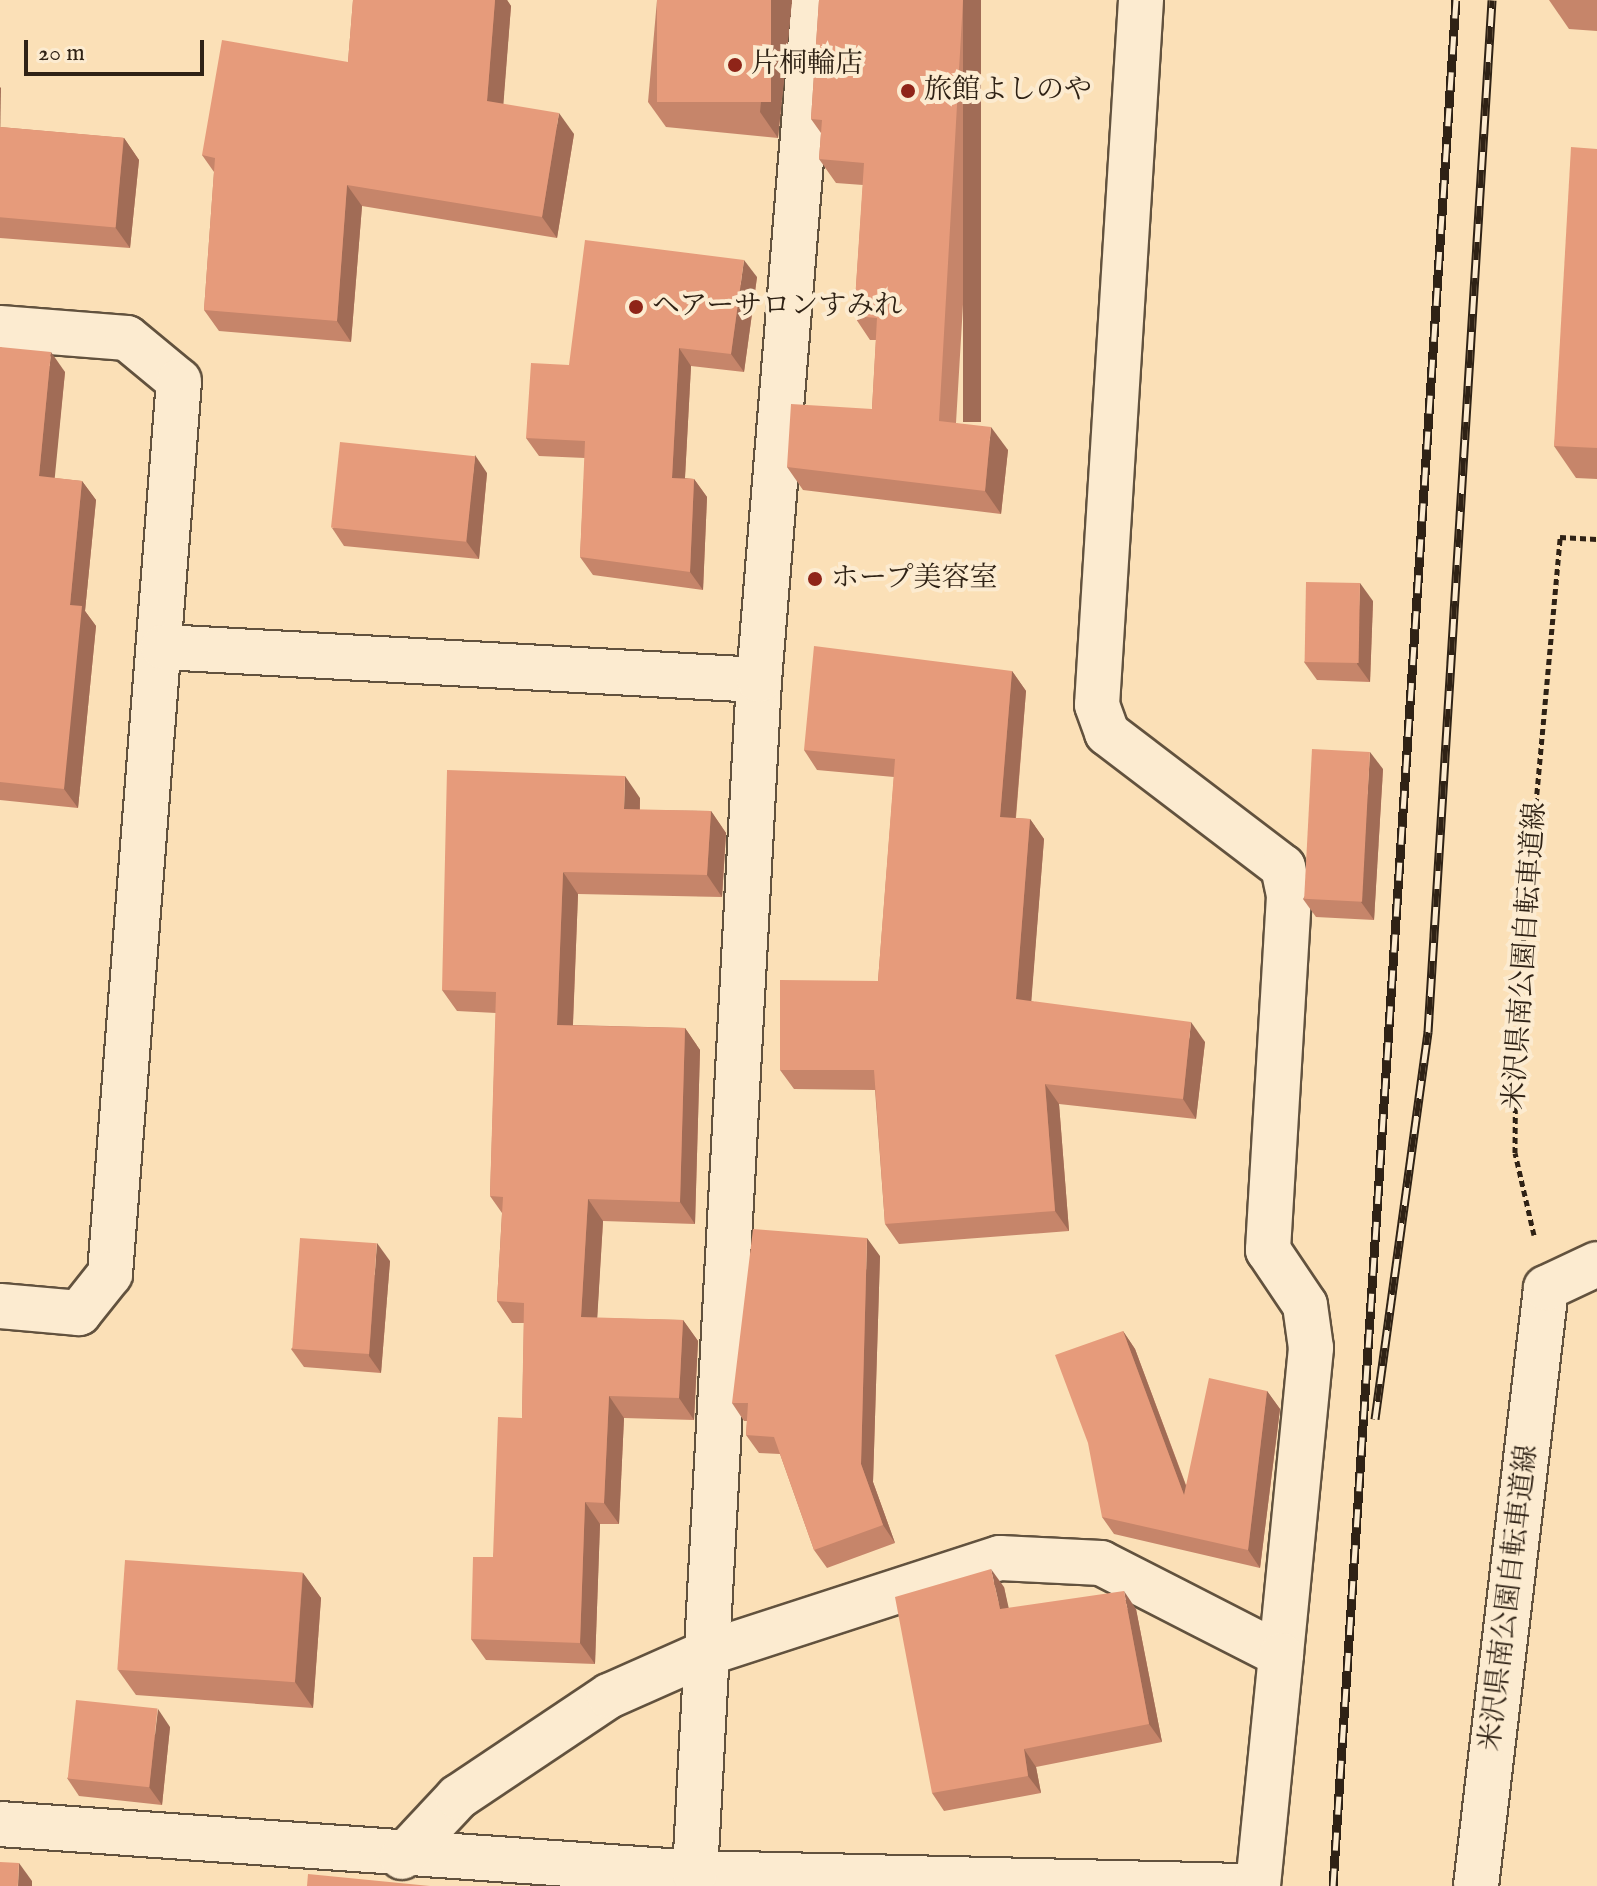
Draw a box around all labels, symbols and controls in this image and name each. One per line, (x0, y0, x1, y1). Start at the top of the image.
scale bar (28, 24, 208, 74)
text: 20 m (38, 38, 85, 69)
place label: 片桐輪店 (751, 48, 863, 82)
marker: 片桐輪店 (726, 56, 744, 74)
place label: 旅館よしのや (924, 74, 1092, 108)
marker: 旅館よしのや (899, 82, 917, 100)
place label: ヘアーサロンすみれ (652, 290, 903, 324)
marker: ヘアーサロンすみれ (627, 298, 645, 316)
place label: ホープ美容室 (831, 562, 999, 596)
marker: ホープ美容室 (806, 570, 824, 588)
street label: 米沢県南公園自転車道線 (1498, 801, 1554, 1111)
street label: 米沢県南公園自転車道線 (1475, 1443, 1545, 1753)

